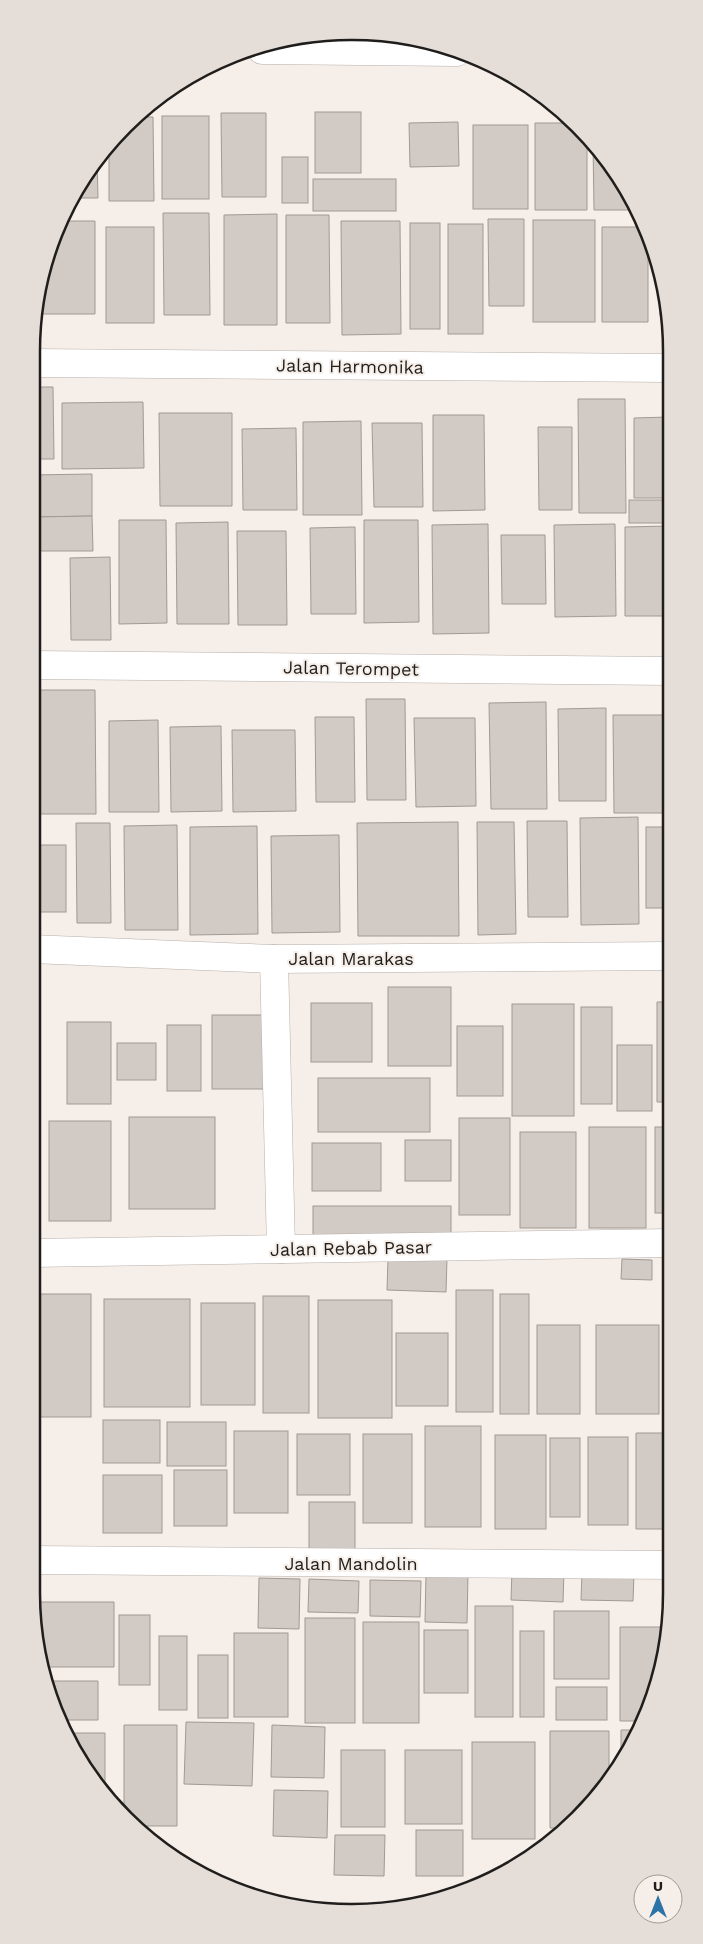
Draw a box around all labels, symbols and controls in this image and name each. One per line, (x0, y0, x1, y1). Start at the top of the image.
street label: Jalan Harmonika (276, 354, 424, 378)
street label: Jalan Terompet (283, 656, 420, 680)
street label: Jalan Marakas (288, 948, 414, 969)
street label: Jalan Rebab Pasar (270, 1236, 432, 1260)
street label: Jalan Mandolin (284, 1553, 418, 1574)
north arrow (633, 1874, 683, 1924)
text: U (653, 1878, 663, 1894)

